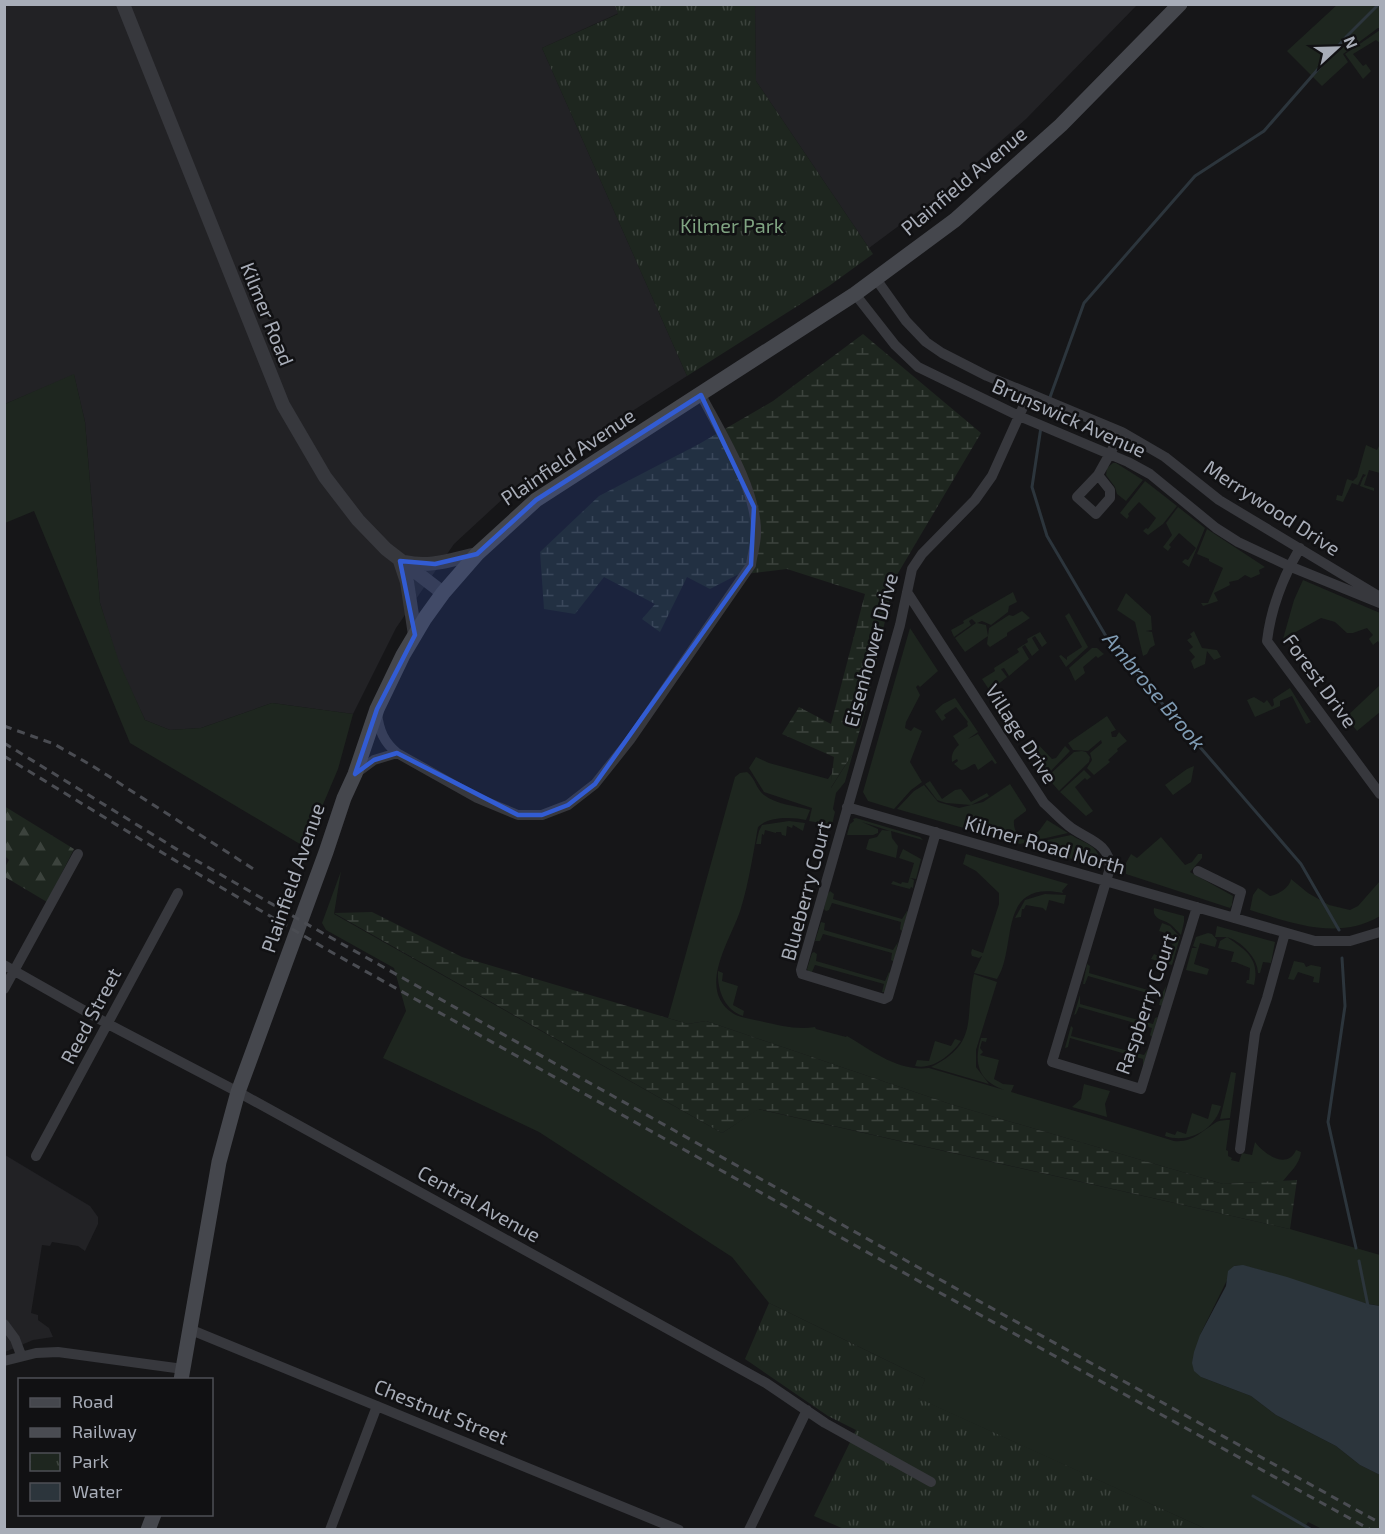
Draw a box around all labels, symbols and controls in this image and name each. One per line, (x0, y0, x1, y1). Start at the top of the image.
north arrow (1307, 18, 1367, 78)
text: N (1340, 33, 1362, 51)
street label: Plainfield Avenue (896, 121, 1031, 240)
park label: Kilmer Park (680, 213, 784, 237)
street label: Kilmer Road (236, 259, 299, 369)
street label: Brunswick Avenue (989, 372, 1150, 462)
street label: Plainfield Avenue (496, 402, 639, 510)
street label: Merrywood Drive (1200, 454, 1345, 560)
street label: Eisenhower Drive (838, 570, 902, 729)
water label: Ambrose Brook (1098, 625, 1212, 754)
street label: Forest Drive (1279, 629, 1363, 732)
street label: Village Drive (981, 679, 1063, 788)
street label: Plainfield Avenue (255, 800, 329, 956)
street label: Kilmer Road North (962, 810, 1129, 878)
street label: Blueberry Court (775, 818, 835, 963)
street label: Raspberry Court (1110, 930, 1181, 1077)
street label: Reed Street (55, 963, 126, 1068)
street label: Central Avenue (414, 1159, 545, 1247)
street label: Chestnut Street (371, 1373, 512, 1449)
legend (18, 1378, 213, 1516)
text: Road (72, 1390, 113, 1412)
text: Railway (72, 1420, 137, 1442)
text: Park (72, 1450, 109, 1472)
text: Water (72, 1480, 122, 1502)

